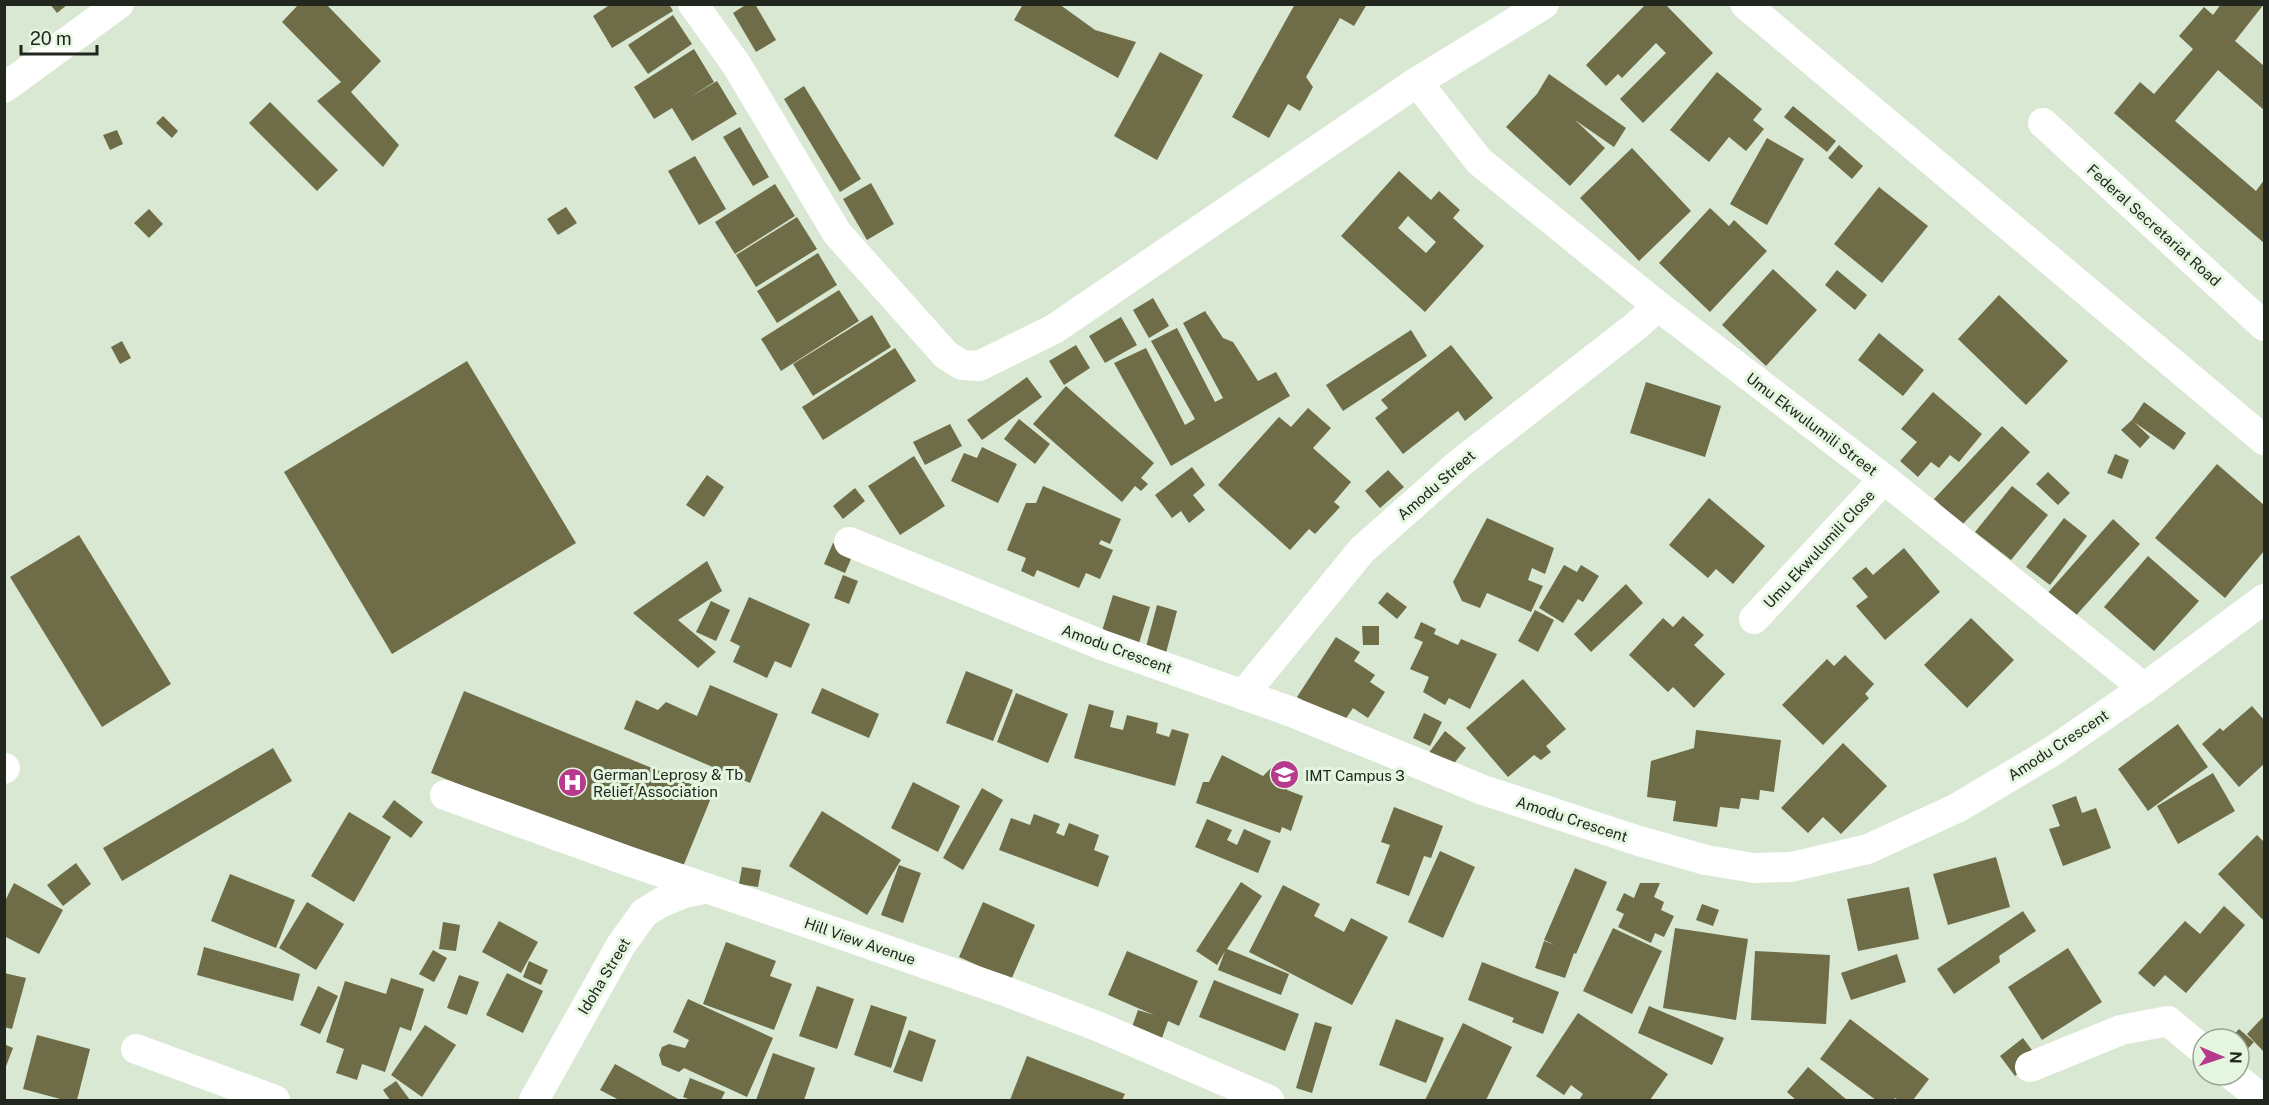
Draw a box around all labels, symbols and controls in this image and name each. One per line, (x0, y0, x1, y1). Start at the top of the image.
scale bar (21, 18, 98, 56)
text: 20 m (30, 28, 72, 49)
street label: Federal Secretariat Road (2084, 161, 2224, 289)
street label: Umu Ekwulumili Street (1743, 369, 1881, 479)
street label: Amodu Street (1394, 447, 1478, 523)
street label: Umu Ekwulumili Close (1760, 487, 1878, 611)
street label: Amodu Crescent (1059, 621, 1175, 677)
street label: Amodu Crescent (2005, 706, 2112, 784)
school or university icon: IMT Campus 3 (1268, 759, 1300, 791)
place label: German Leprosy & Tb Relief Association (593, 766, 743, 800)
hospital icon: German Leprosy & Tb Relief Association (556, 767, 588, 799)
place label: IMT Campus 3 (1305, 767, 1405, 784)
street label: Amodu Crescent (1514, 793, 1630, 845)
street label: Hill View Avenue (802, 914, 918, 968)
street label: Idoha Street (575, 935, 634, 1017)
north arrow (2191, 1027, 2251, 1087)
text: N (2226, 1051, 2245, 1064)

